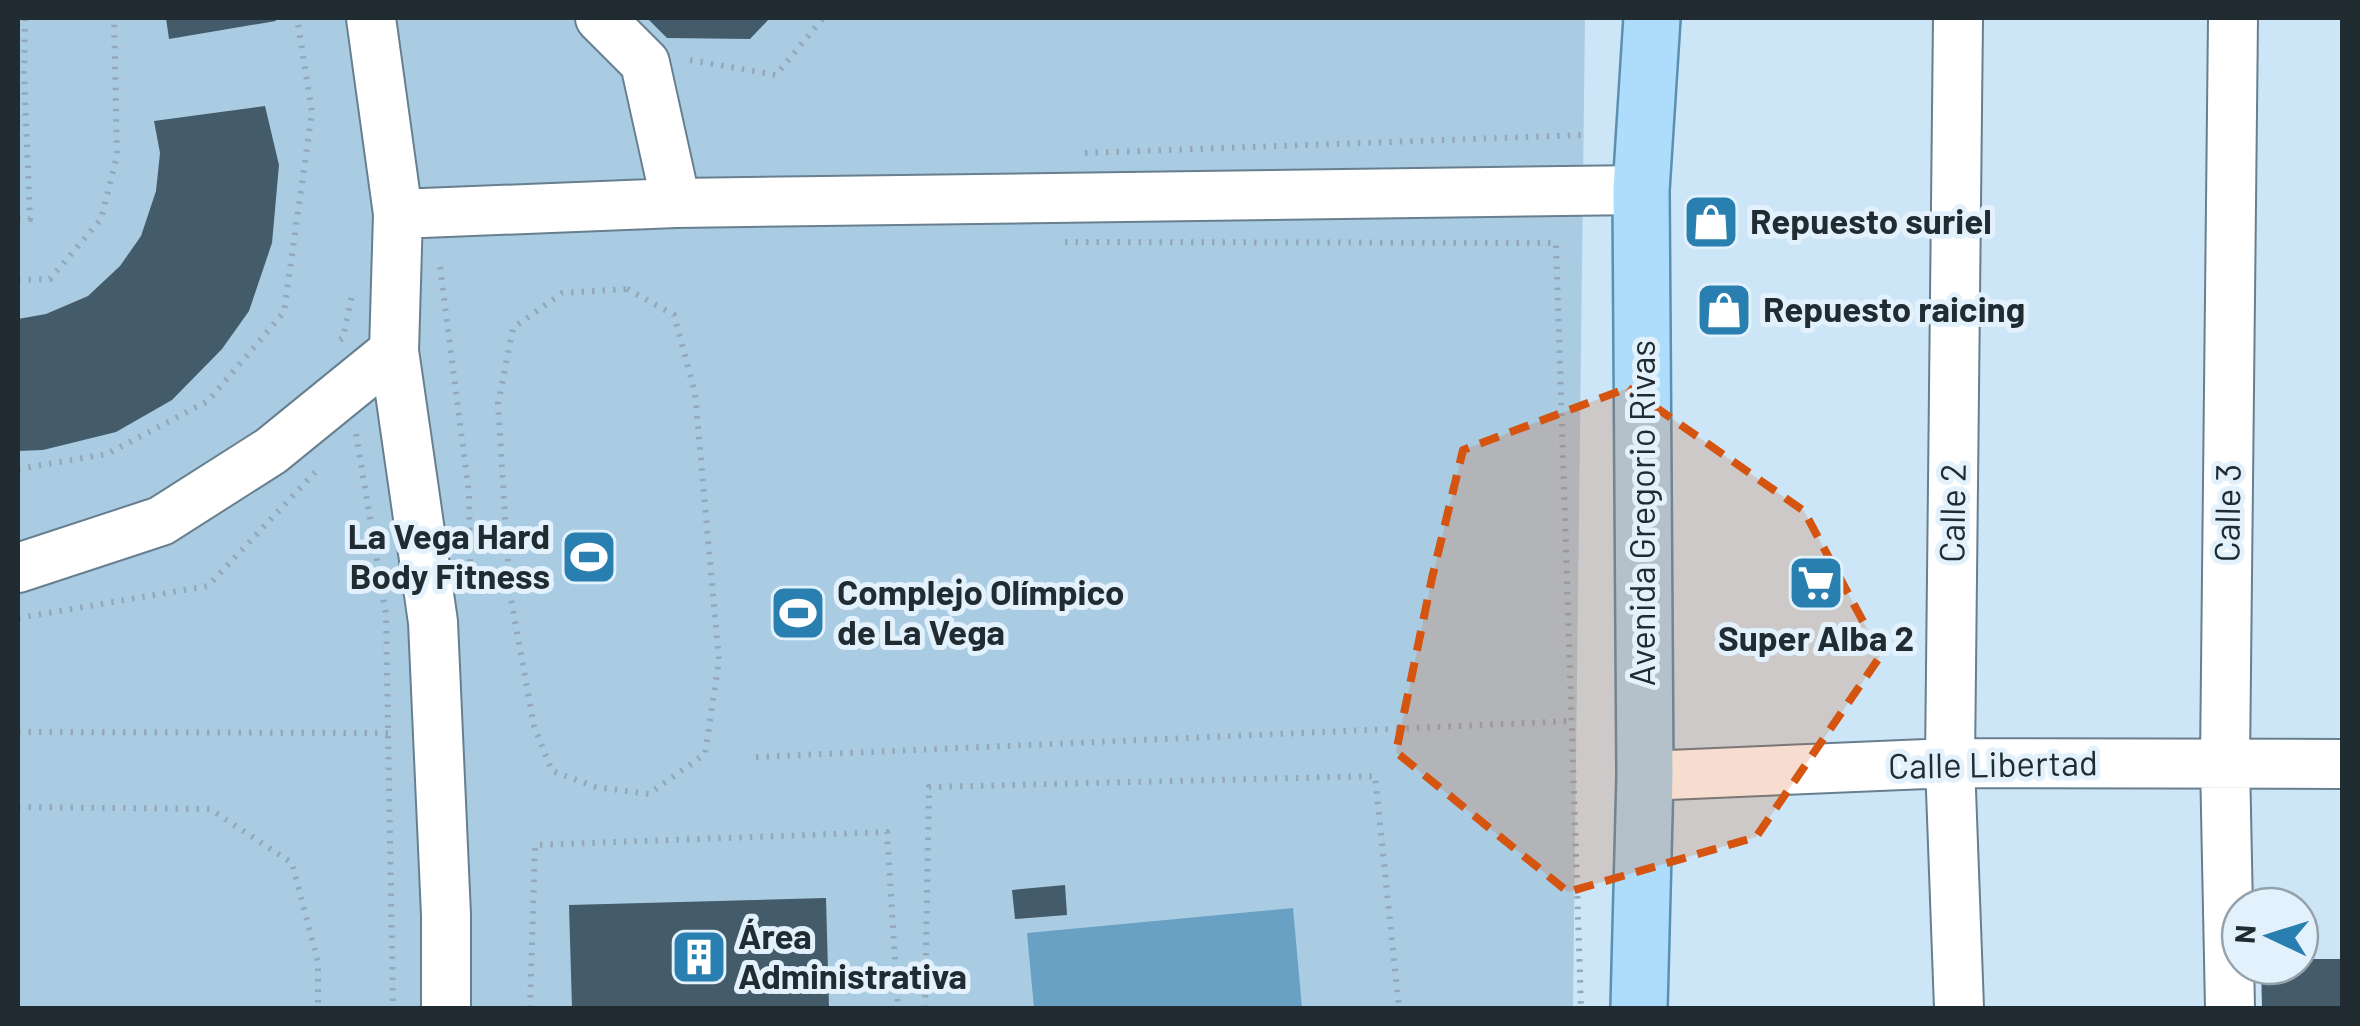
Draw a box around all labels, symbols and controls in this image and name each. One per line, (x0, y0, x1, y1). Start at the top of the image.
shop icon: Repuesto suriel (1681, 192, 1741, 252)
place label: Repuesto suriel (1750, 199, 1992, 241)
shop icon: Repuesto raicing (1694, 280, 1754, 340)
place label: Repuesto raicing (1763, 287, 2025, 329)
street label: Avenida Gregorio Rivas (1620, 340, 1662, 686)
street label: Calle 2 (1929, 463, 1973, 563)
street label: Calle 3 (2204, 463, 2248, 563)
place label: La Vega Hard Body Fitness (348, 514, 550, 596)
sports icon: La Vega Hard Body Fitness (559, 527, 619, 587)
supermarket icon: Super Alba 2 (1786, 553, 1846, 613)
place label: Complejo Olímpico de La Vega (837, 570, 1125, 652)
sports icon: Complejo Olímpico de La Vega (768, 583, 828, 643)
place label: Super Alba 2 (1718, 616, 1914, 658)
street label: Calle Libertad (1888, 740, 2098, 786)
north arrow (2220, 886, 2320, 986)
place label: Área Administrativa (738, 914, 967, 996)
text: N (2226, 924, 2262, 945)
building icon: Área Administrativa (669, 927, 729, 987)

